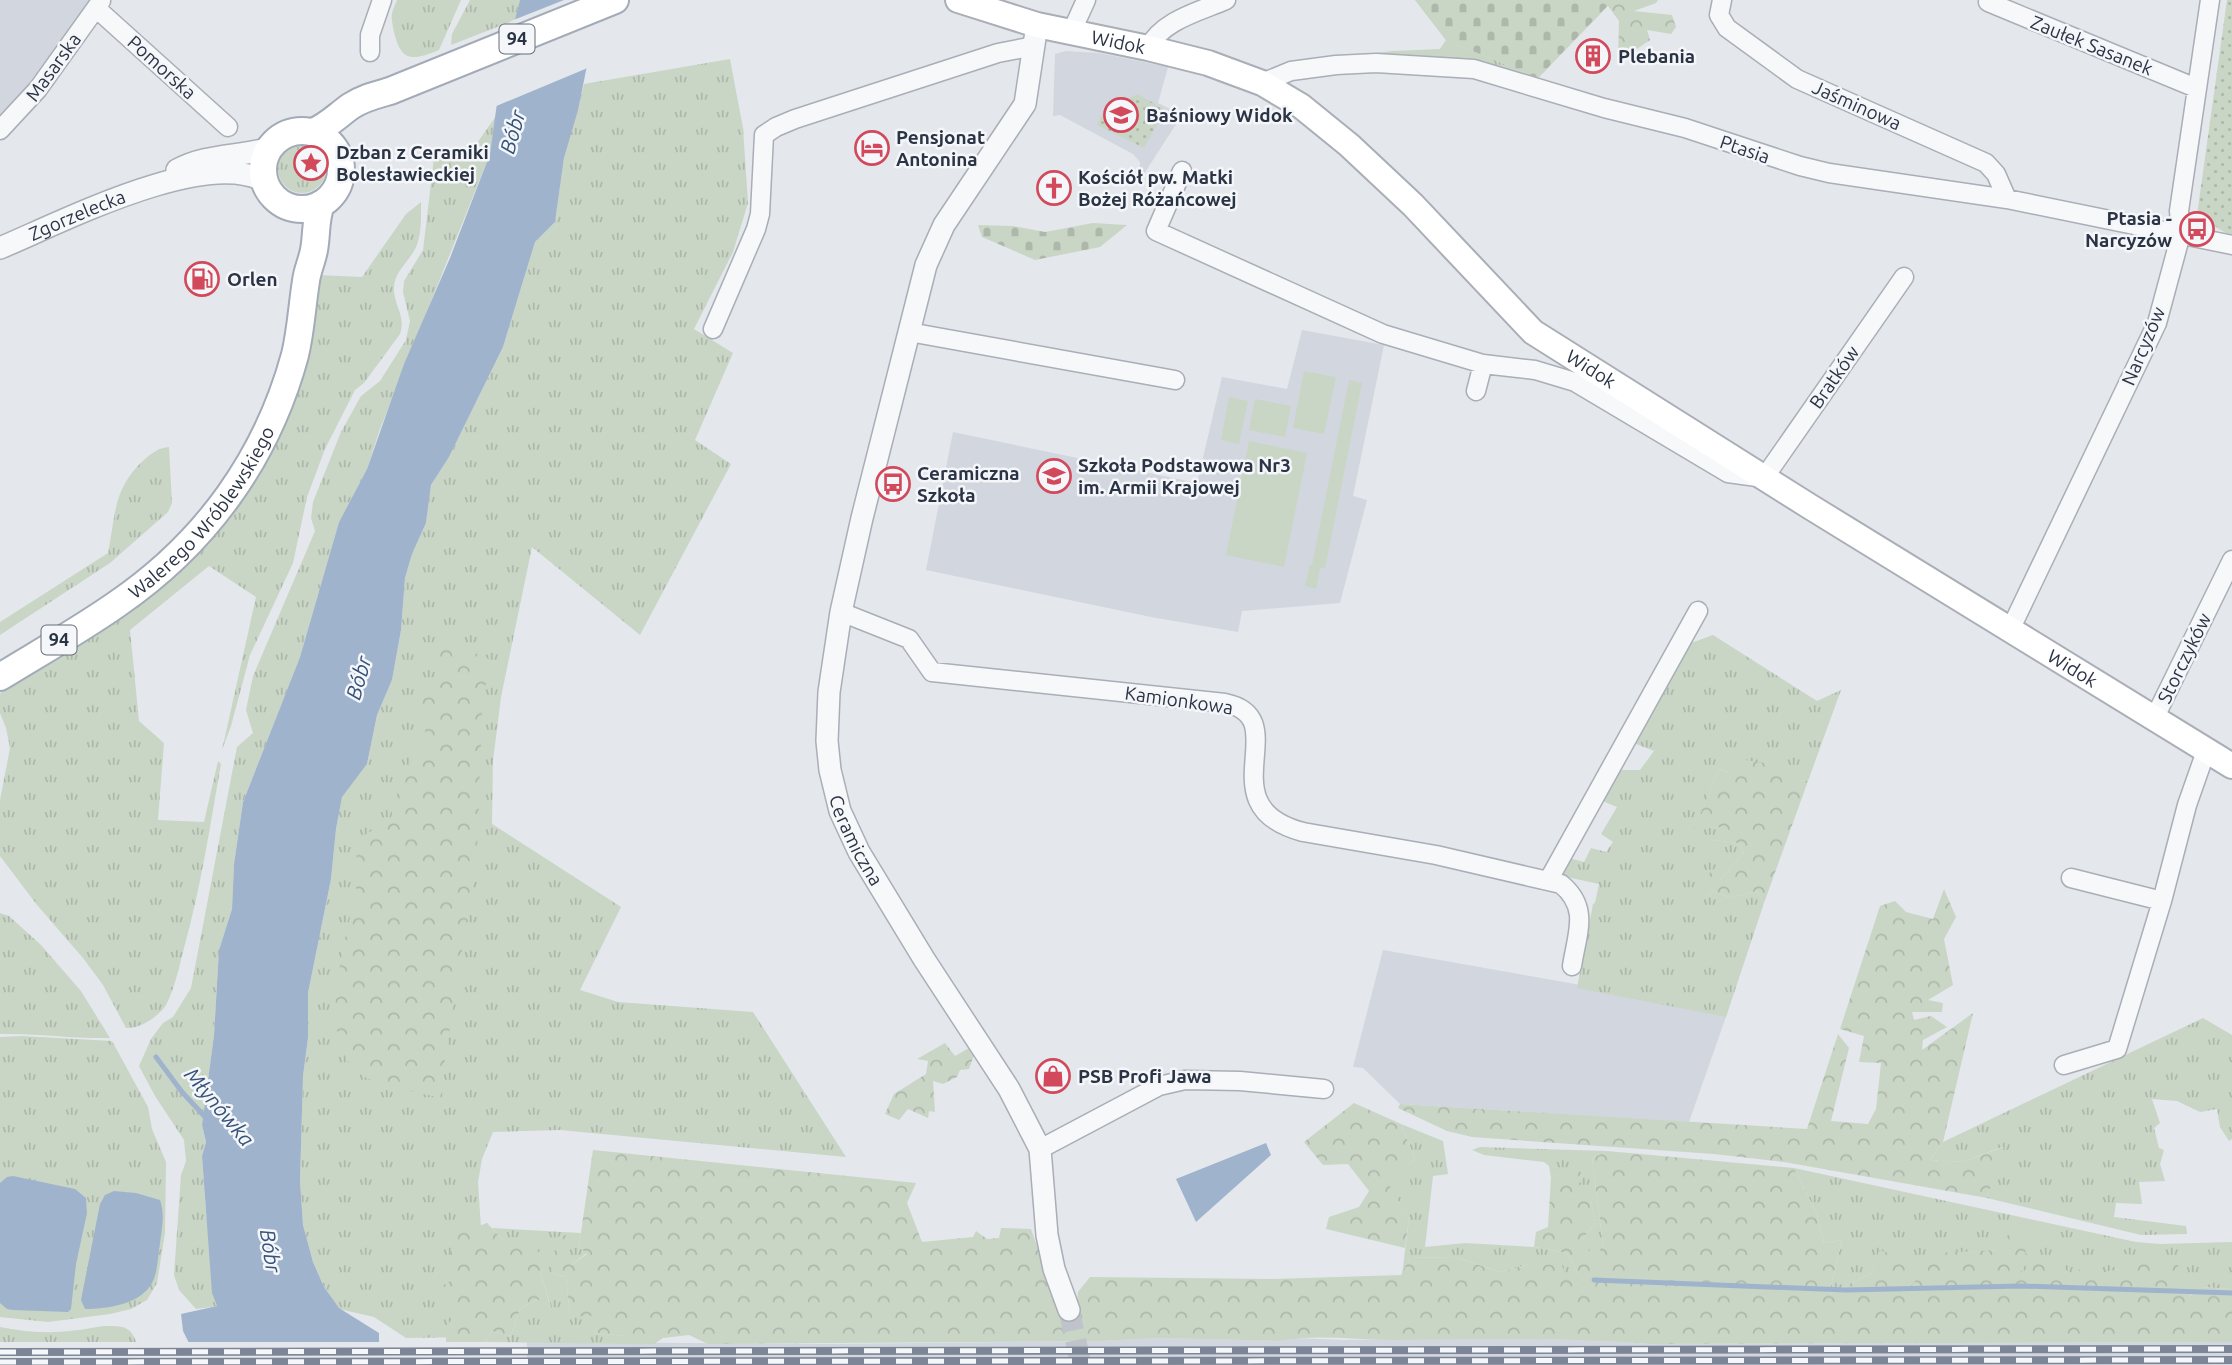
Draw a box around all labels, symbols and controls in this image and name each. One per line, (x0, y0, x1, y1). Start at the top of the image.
street label: Zaułek Sasanek (2028, 11, 2157, 80)
road number: 94 (500, 24, 534, 54)
street label: Widok (1090, 26, 1148, 58)
street label: Masarska (21, 29, 85, 105)
street label: Pomorska (123, 31, 201, 103)
building icon: Plebania (1574, 37, 1612, 75)
place label: Plebania (1618, 45, 1695, 67)
street label: Jaśminowa (1809, 76, 1905, 134)
school or university icon: Baśniowy Widok (1102, 96, 1140, 134)
place label: Baśniowy Widok (1146, 104, 1293, 126)
water label: Bóbr (494, 106, 530, 156)
place label: Pensjonat Antonina (896, 126, 985, 170)
hotel icon: Pensjonat Antonina (853, 129, 891, 167)
street label: Ptasia (1717, 130, 1773, 168)
place label: Dzban z Ceramiki Bolesławieckiej (336, 141, 489, 185)
place icon: Dzban z Ceramiki Bolesławieckiej (292, 144, 330, 182)
place label: Kościół pw. Matki Bożej Różańcowej (1078, 166, 1237, 210)
church icon: Kościół pw. Matki Bożej Różańcowej (1035, 169, 1073, 207)
street label: Zgorzelecka (25, 185, 128, 245)
place label: Ptasia - Narcyzów (2085, 207, 2172, 251)
bus stop icon: Ptasia - Narcyzów (2178, 210, 2216, 248)
fuel station icon: Orlen (183, 260, 221, 298)
place label: Orlen (227, 268, 278, 290)
street label: Narcyzów (2117, 303, 2169, 389)
street label: Bratków (1804, 341, 1864, 413)
street label: Widok (1562, 345, 1620, 393)
street label: Walerego Wróblewskiego (124, 423, 278, 603)
place label: Szkoła Podstawowa Nr3 im. Armii Krajowej (1078, 454, 1291, 498)
school or university icon: Szkoła Podstawowa Nr3 im. Armii Krajowej (1035, 457, 1073, 495)
place label: Ceramiczna Szkoła (917, 462, 1020, 506)
bus stop icon: Ceramiczna Szkoła (874, 465, 912, 503)
street label: Storczyków (2153, 609, 2215, 707)
road number: 94 (42, 626, 76, 654)
street label: Widok (2044, 644, 2102, 692)
water label: Bóbr (340, 652, 376, 702)
street label: Kamionkowa (1123, 682, 1235, 718)
street label: Ceramiczna (825, 793, 888, 889)
shop icon: PSB Profi Jawa (1034, 1057, 1072, 1095)
water label: Młynówka (180, 1062, 259, 1150)
place label: PSB Profi Jawa (1078, 1065, 1212, 1087)
water label: Bóbr (256, 1227, 286, 1275)

